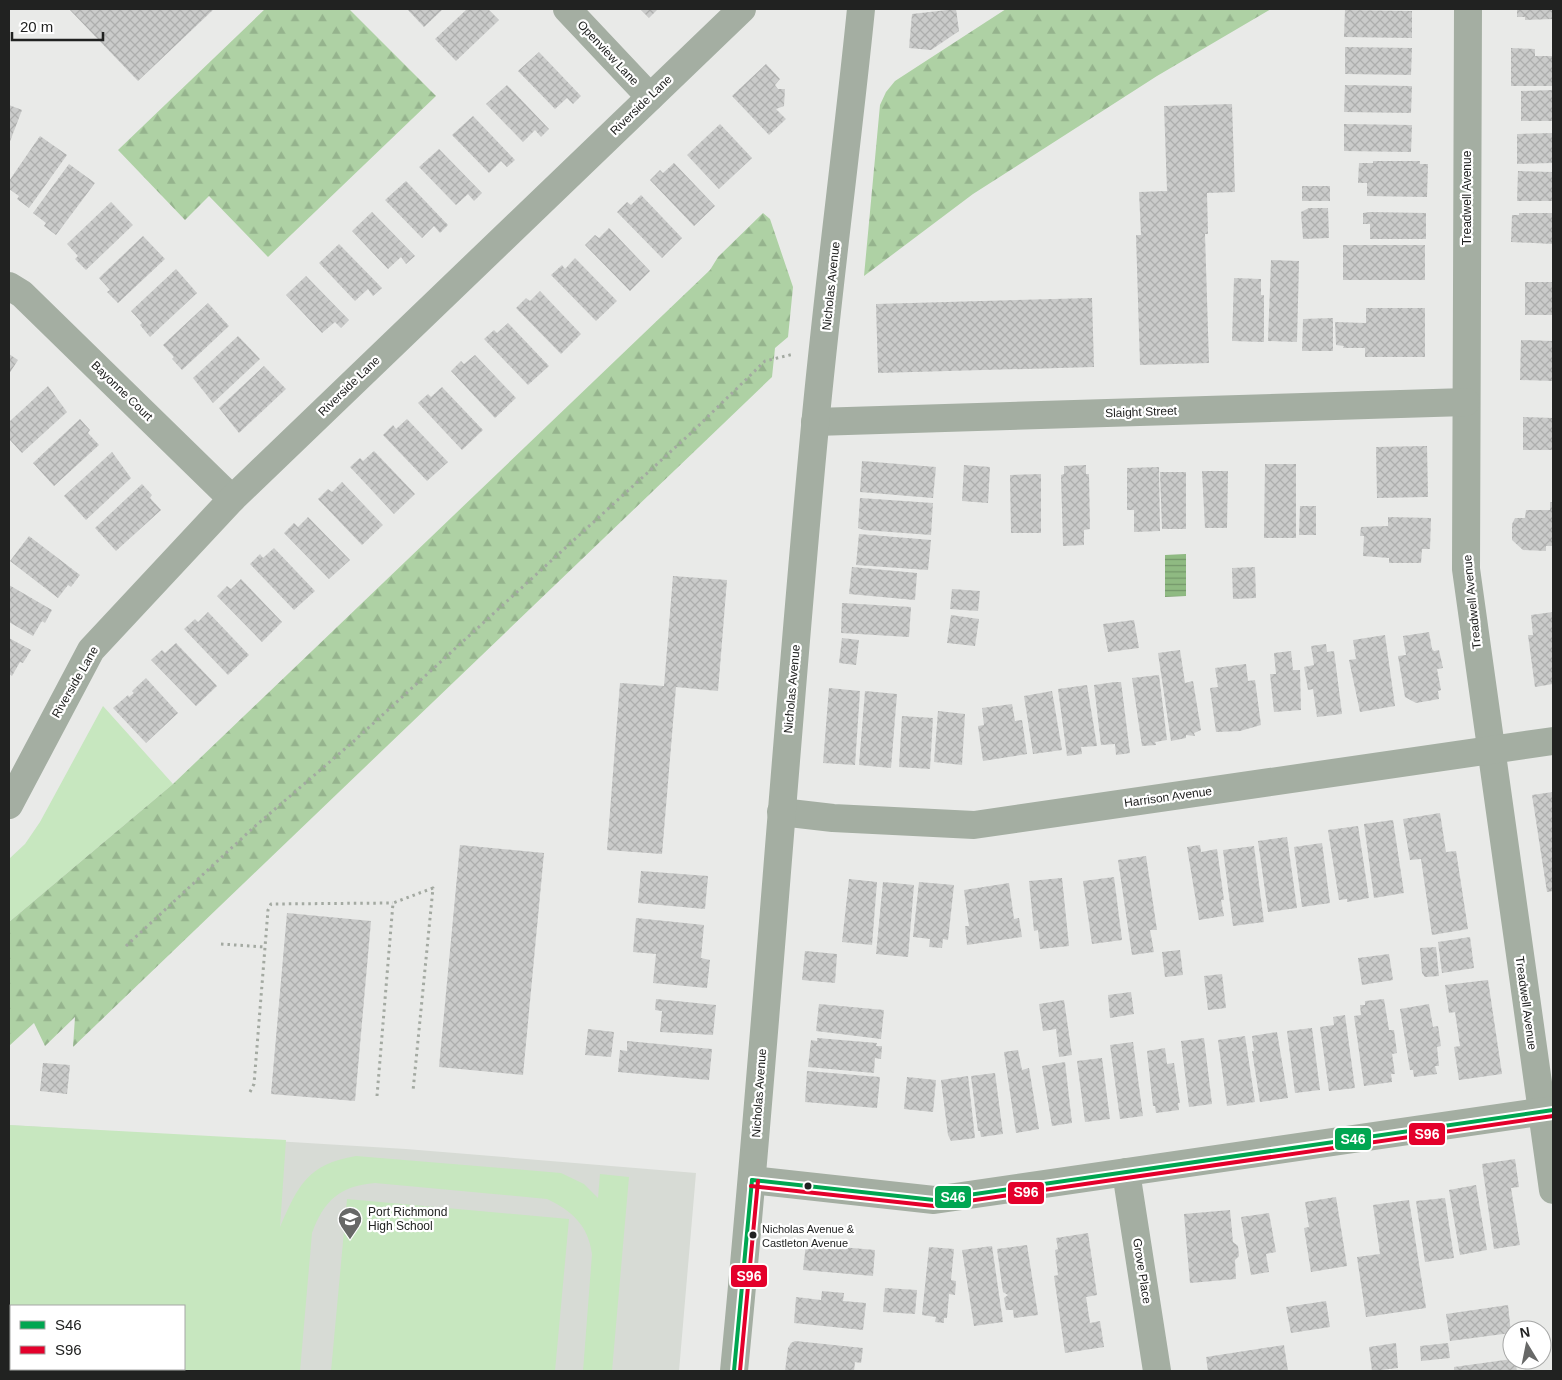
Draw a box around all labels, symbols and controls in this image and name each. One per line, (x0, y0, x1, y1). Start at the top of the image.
scale bar (12, 10, 104, 42)
text: 20 m (20, 18, 53, 35)
street label: Openview Lane (574, 18, 642, 89)
street label: Riverside Lane (607, 72, 675, 138)
street label: Treadwell Avenue (1460, 150, 1474, 245)
street label: Nicholas Avenue (819, 241, 843, 331)
street label: Riverside Lane (315, 353, 383, 419)
street label: Bayonne Court (88, 358, 156, 424)
street label: Slaight Street (1105, 404, 1178, 420)
street label: Treadwell Avenue (1460, 554, 1484, 650)
street label: Riverside Lane (49, 644, 101, 720)
street label: Nicholas Avenue (781, 644, 803, 734)
street label: Harrison Avenue (1123, 784, 1213, 810)
street label: Treadwell Avenue (1512, 955, 1540, 1051)
street label: Nicholas Avenue (749, 1048, 769, 1138)
line badge: S96 (1408, 1122, 1446, 1146)
text: S96 (1415, 1126, 1440, 1142)
line badge: S46 (1334, 1127, 1372, 1151)
text: S46 (1341, 1131, 1366, 1147)
unlabelled marker (803, 1181, 813, 1191)
line badge: S96 (1007, 1181, 1045, 1205)
text: S96 (1014, 1184, 1039, 1200)
line badge: S46 (934, 1185, 972, 1209)
text: S46 (941, 1189, 966, 1205)
place label: Port Richmond High School (368, 1205, 447, 1233)
school or university icon: Port Richmond High School (337, 1206, 363, 1240)
place label: Nicholas Avenue & Castleton Avenue (762, 1223, 855, 1249)
marker: Nicholas Avenue & Castleton Avenue (748, 1230, 758, 1240)
street label: Grove Place (1130, 1237, 1154, 1305)
line badge: S96 (730, 1264, 768, 1288)
text: S96 (737, 1268, 762, 1284)
legend (10, 1305, 185, 1370)
text: S46 (55, 1316, 82, 1333)
north arrow (1502, 1320, 1552, 1370)
text: N (1518, 1323, 1531, 1341)
text: S96 (55, 1341, 82, 1358)

